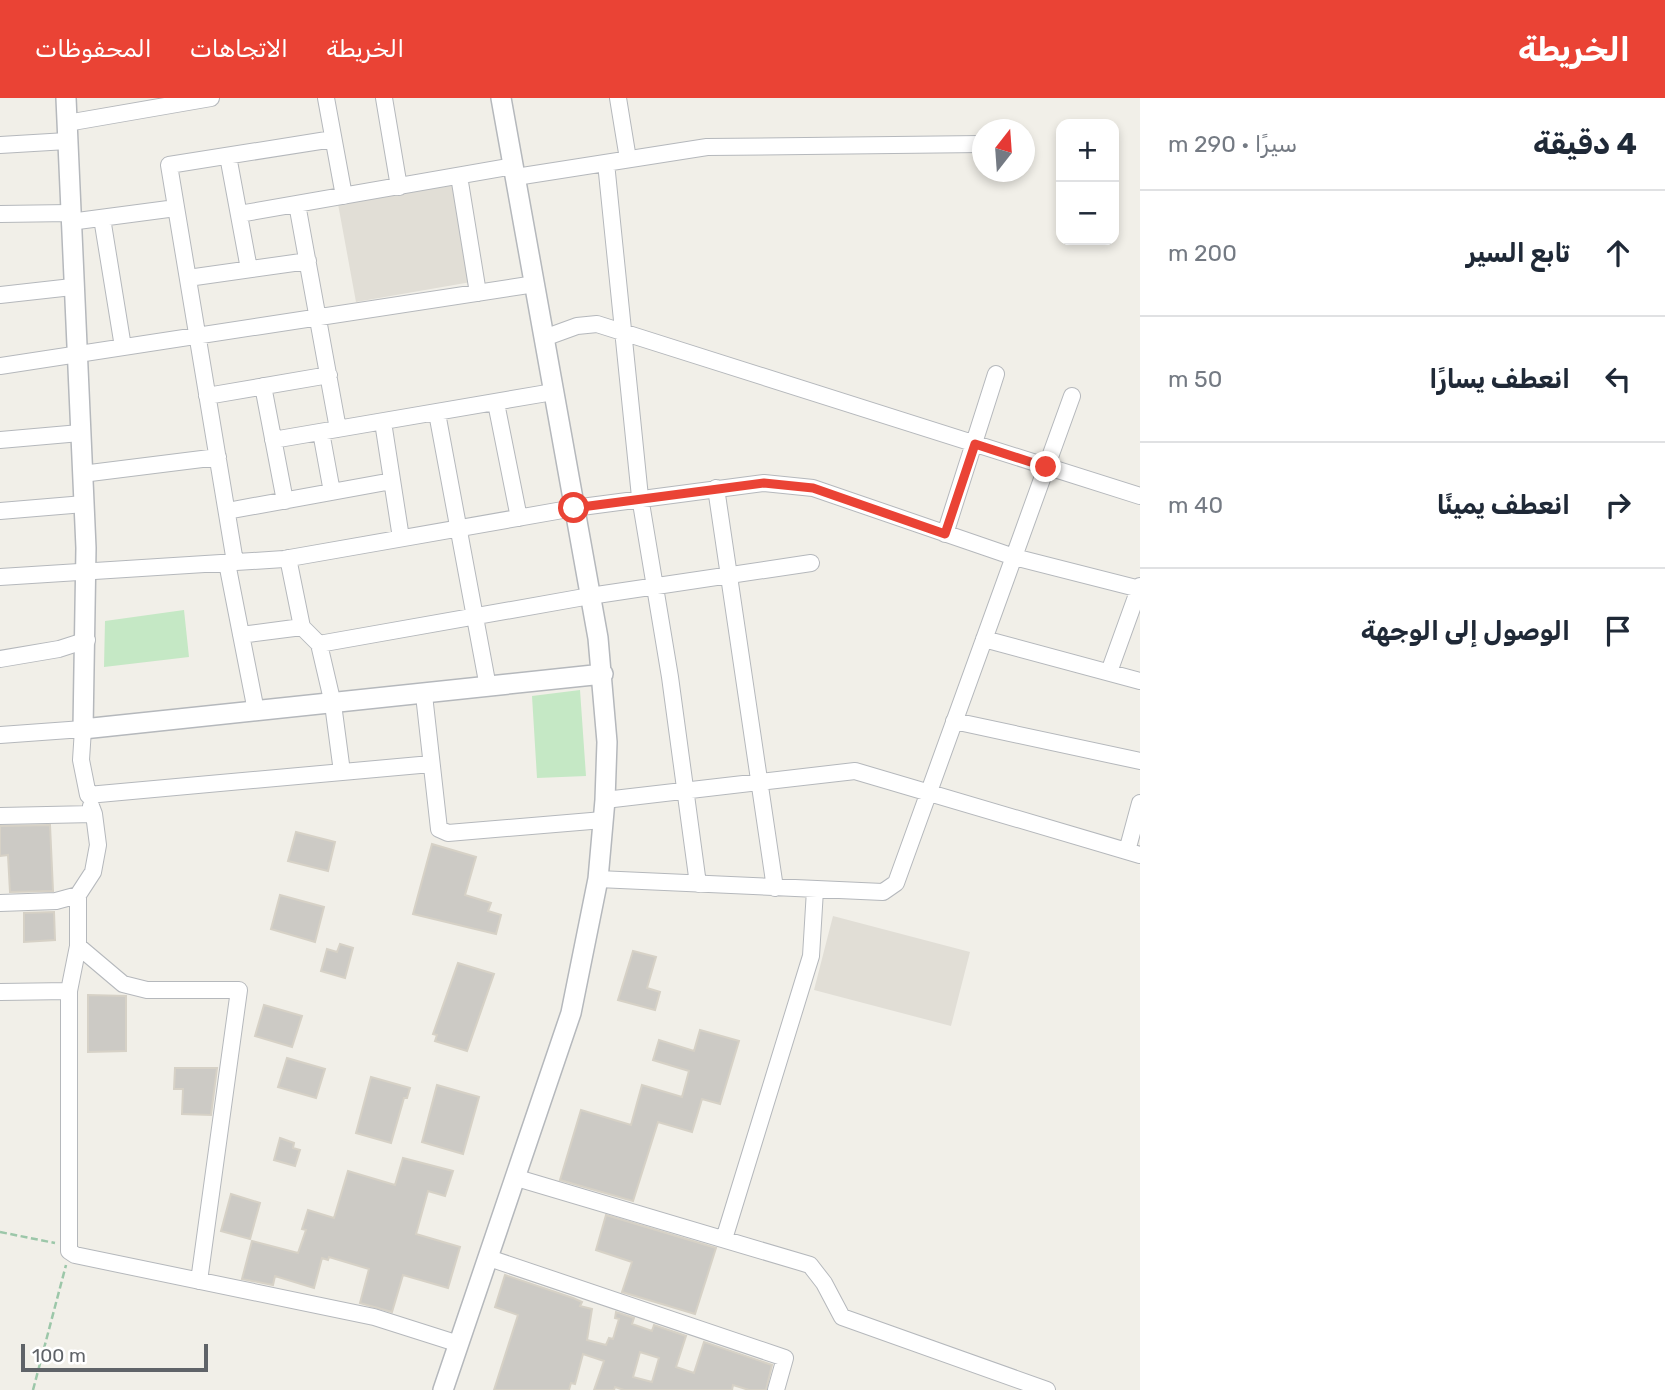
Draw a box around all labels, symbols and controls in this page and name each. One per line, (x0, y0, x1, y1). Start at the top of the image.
text: الخريطة (1518, 30, 1630, 69)
text: المحفوظات (35, 35, 152, 63)
text: الاتجاهات (190, 35, 288, 63)
text: الخريطة (326, 35, 404, 63)
north arrow (972, 119, 1035, 182)
map controls (1056, 119, 1119, 245)
button: + (1056, 119, 1119, 182)
text: 4 دقيقة (1533, 126, 1637, 162)
text: سيرًا · 290 m (1168, 130, 1297, 158)
button: − (1056, 182, 1119, 245)
icon: ahead (1599, 234, 1637, 272)
text: تابع السير (1466, 238, 1570, 269)
text: 200 m (1168, 239, 1237, 267)
icon: left (1599, 360, 1637, 398)
text: انعطف يسارًا (1429, 364, 1570, 395)
text: 50 m (1168, 365, 1222, 393)
route end (1030, 451, 1061, 482)
icon: right (1599, 486, 1637, 524)
text: انعطف يمينًا (1437, 490, 1570, 521)
text: 40 m (1168, 491, 1223, 519)
route start (558, 492, 589, 523)
icon: arrive (1599, 612, 1637, 650)
text: الوصول إلى الوجهة (1361, 616, 1570, 647)
scale bar (21, 1341, 208, 1373)
text: 100 m (32, 1344, 86, 1367)

